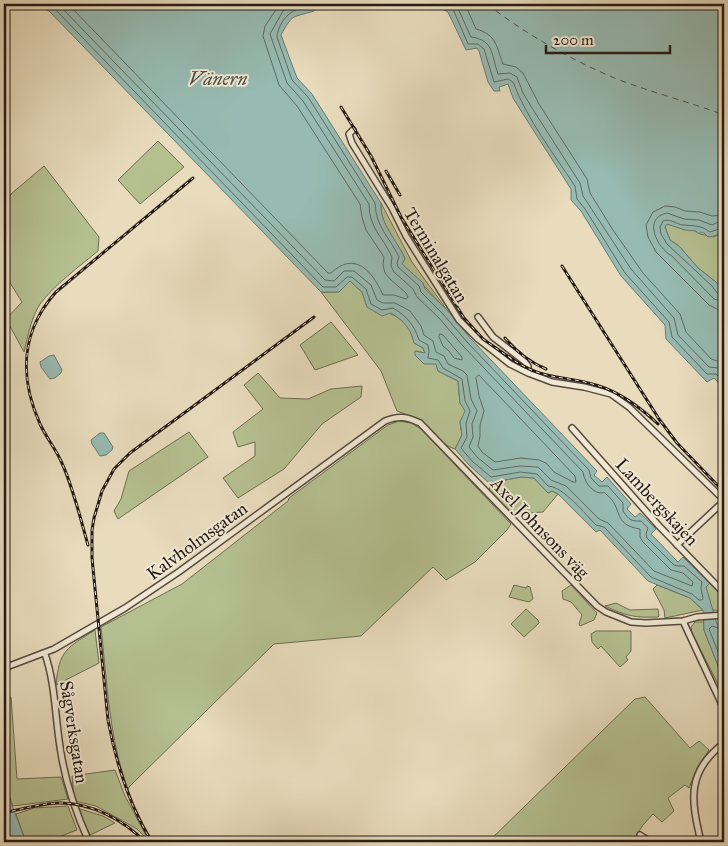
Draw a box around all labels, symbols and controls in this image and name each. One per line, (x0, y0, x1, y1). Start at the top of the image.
scale bar (546, 22, 669, 54)
text: 200 m (553, 31, 594, 49)
water label: Vänern (189, 67, 247, 90)
street label: Terminalgatan (398, 203, 473, 307)
street label: Lambergskajen (610, 454, 703, 551)
street label: Axel Johnsons väg (485, 472, 594, 584)
street label: Kalvholmsgatan (142, 497, 252, 586)
street label: Sågverksgatan (54, 679, 93, 785)

